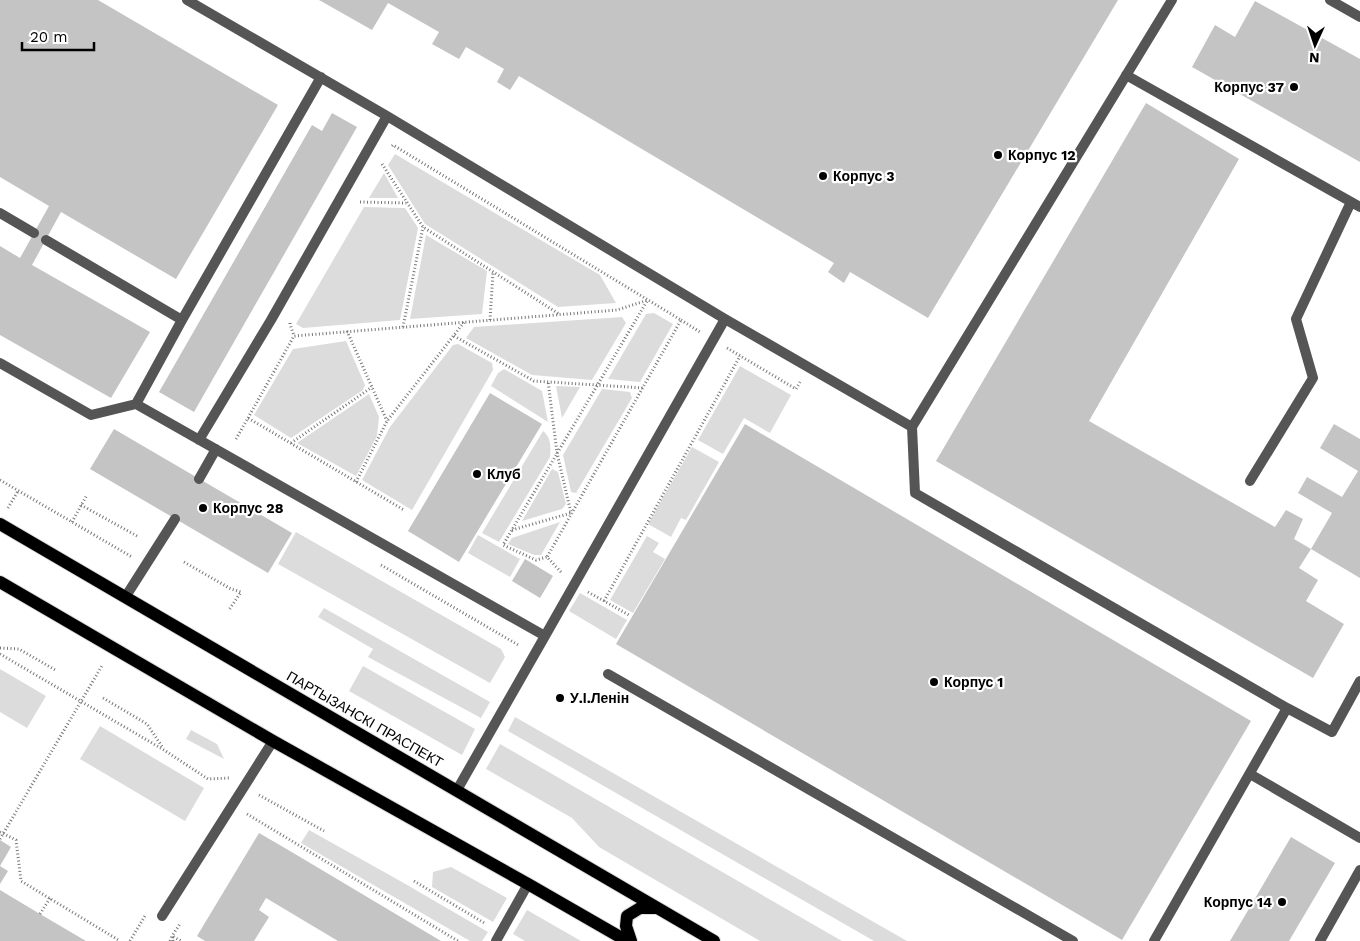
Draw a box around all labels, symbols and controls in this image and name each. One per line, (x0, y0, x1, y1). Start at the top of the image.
scale bar (22, 20, 95, 52)
north arrow (1290, 20, 1340, 70)
text: 20 m (30, 28, 68, 46)
text: N (1309, 50, 1320, 66)
place label: Корпус 37 (1214, 79, 1284, 95)
marker: Корпус 37 (1288, 81, 1300, 93)
place label: Корпус 12 (1008, 147, 1076, 163)
marker: Корпус 12 (992, 149, 1004, 161)
place label: Корпус 3 (833, 168, 895, 184)
marker: Корпус 3 (817, 170, 829, 182)
place label: Клуб (487, 466, 521, 482)
marker: Клуб (471, 468, 483, 480)
place label: Корпус 28 (213, 500, 284, 516)
marker: Корпус 28 (197, 502, 209, 514)
street label: ПАРТЫЗАНСКІ ПРАСПЕКТ (284, 668, 446, 771)
place label: Корпус 1 (944, 674, 1003, 690)
marker: Корпус 1 (928, 676, 940, 688)
place label: У.І.Ленін (570, 690, 629, 706)
marker: У.І.Ленін (554, 692, 566, 704)
place label: Корпус 14 (1204, 894, 1272, 910)
marker: Корпус 14 (1276, 896, 1288, 908)

